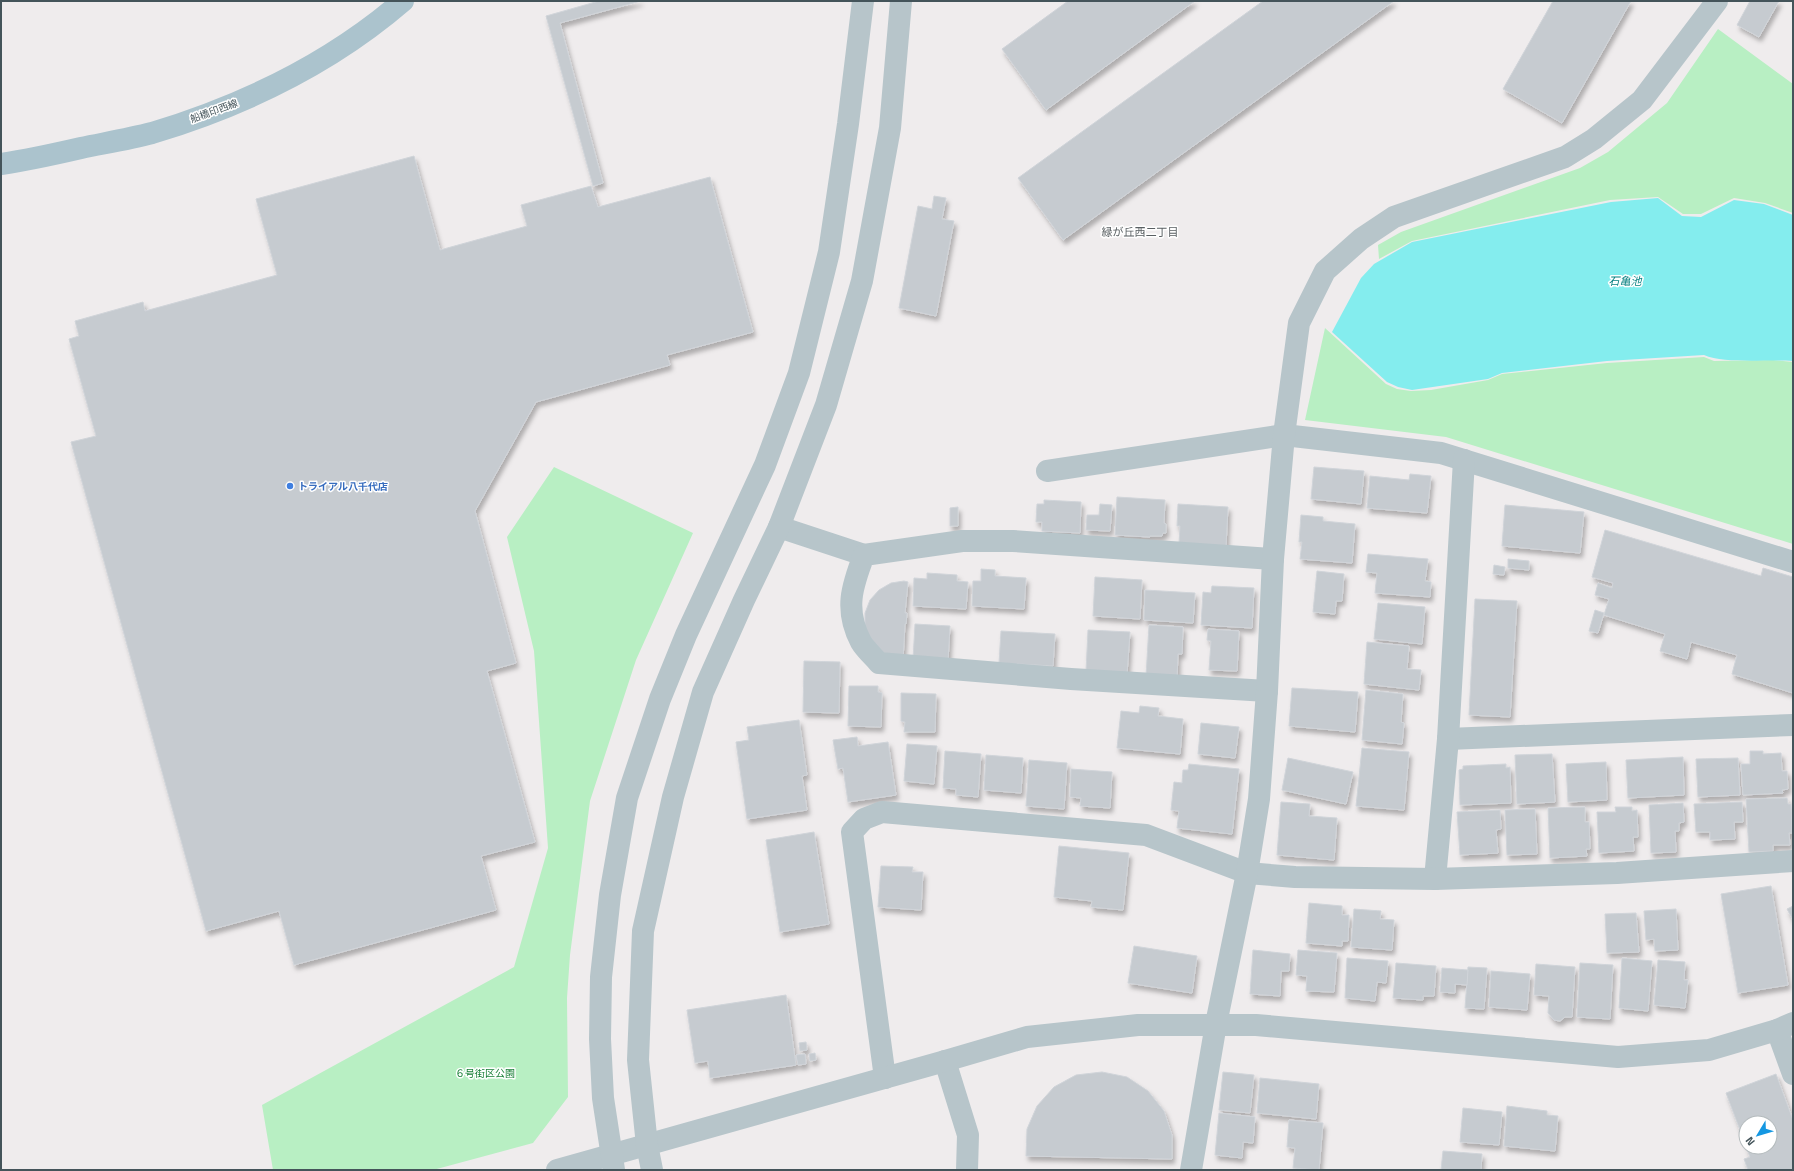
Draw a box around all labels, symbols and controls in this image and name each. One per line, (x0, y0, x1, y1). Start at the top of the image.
street label: 船橋印西線 (188, 95, 240, 127)
district label: 緑が丘西二丁目 (1102, 224, 1179, 240)
water label: 石亀池 (1609, 273, 1642, 289)
place label: トライアル八千代店 (298, 479, 388, 494)
marker: トライアル八千代店 (285, 481, 295, 491)
park label: ６号街区公園 (455, 1066, 515, 1081)
north arrow (1738, 1115, 1778, 1155)
text: N (1741, 1133, 1759, 1149)

